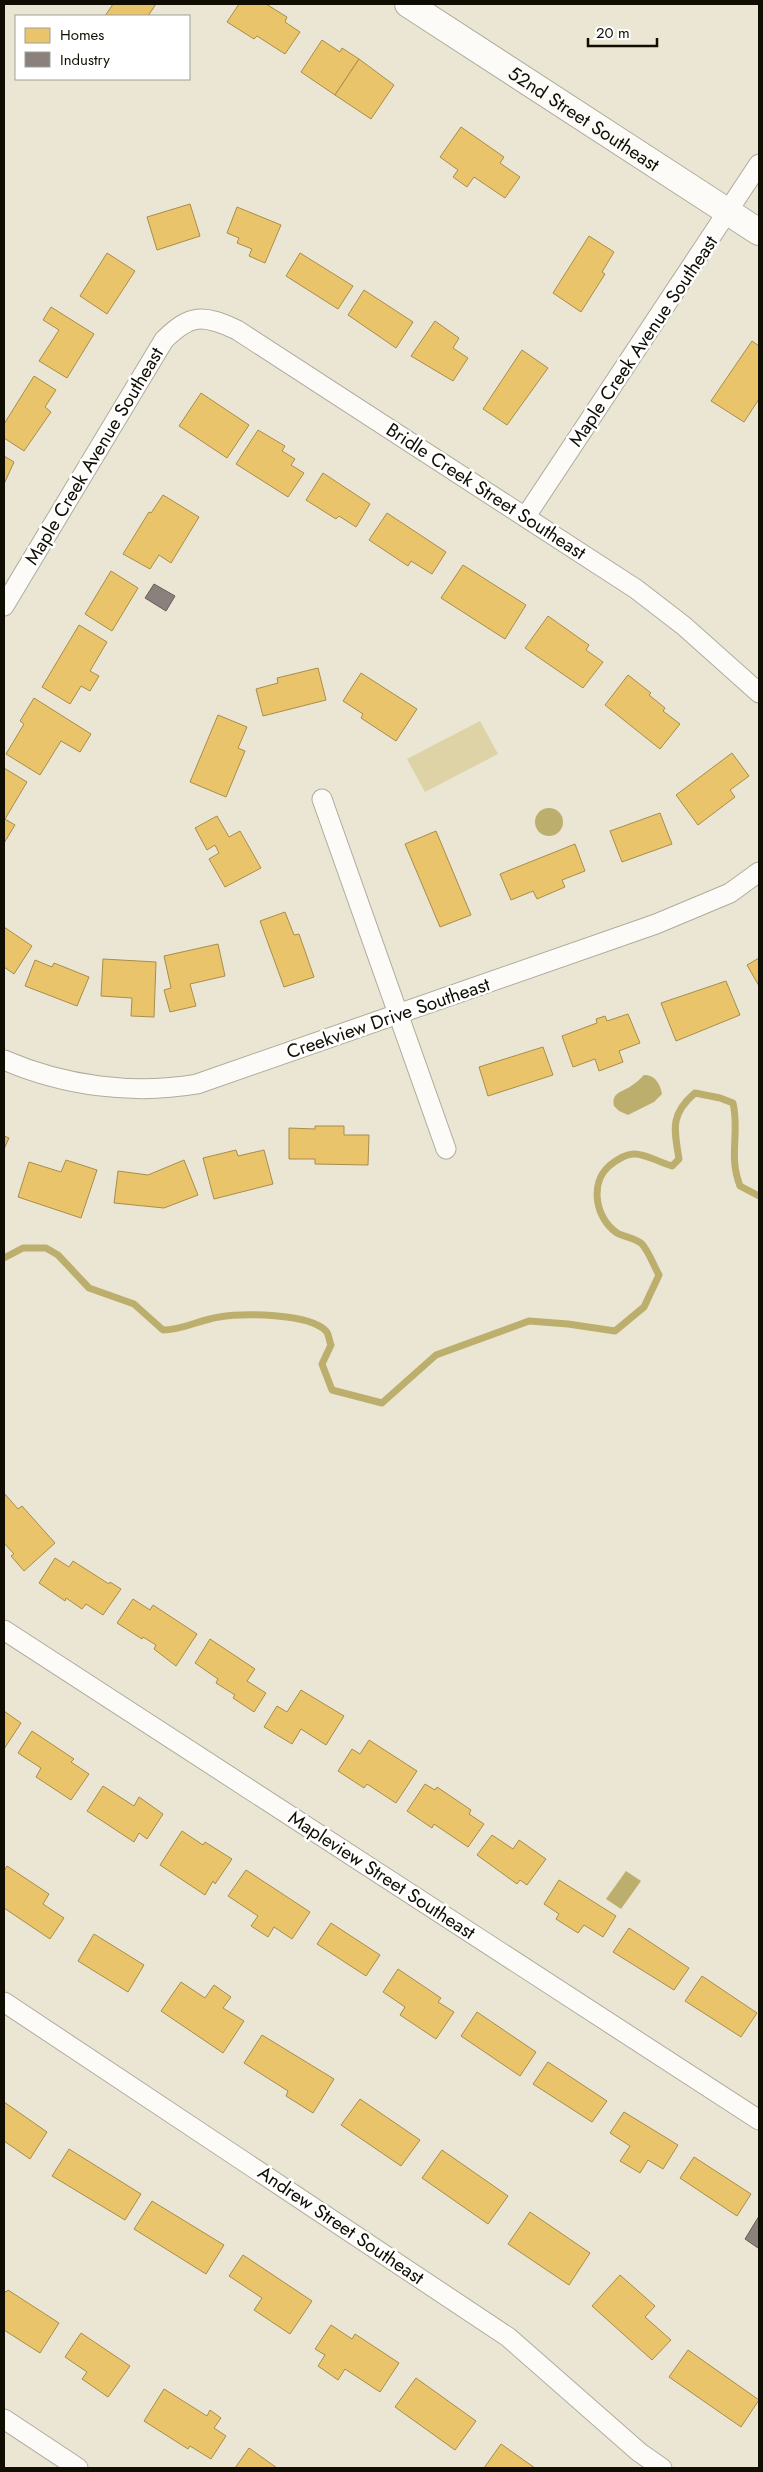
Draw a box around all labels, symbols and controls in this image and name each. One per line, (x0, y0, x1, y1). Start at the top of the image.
legend (15, 15, 190, 80)
scale bar (588, 15, 657, 47)
text: 20 m (596, 22, 630, 44)
text: Homes (60, 24, 104, 46)
text: Industry (60, 49, 110, 71)
street label: 52nd Street Southeast (503, 59, 665, 178)
street label: Maple Creek Avenue Southeast (562, 230, 724, 452)
street label: Maple Creek Avenue Southeast (18, 342, 170, 570)
street label: Bridle Creek Street Southeast (381, 416, 591, 566)
street label: Creekview Drive Southeast (283, 970, 494, 1065)
street label: Mapleview Street Southeast (283, 1804, 481, 1946)
street label: Andrew Street Southeast (253, 2159, 430, 2291)

